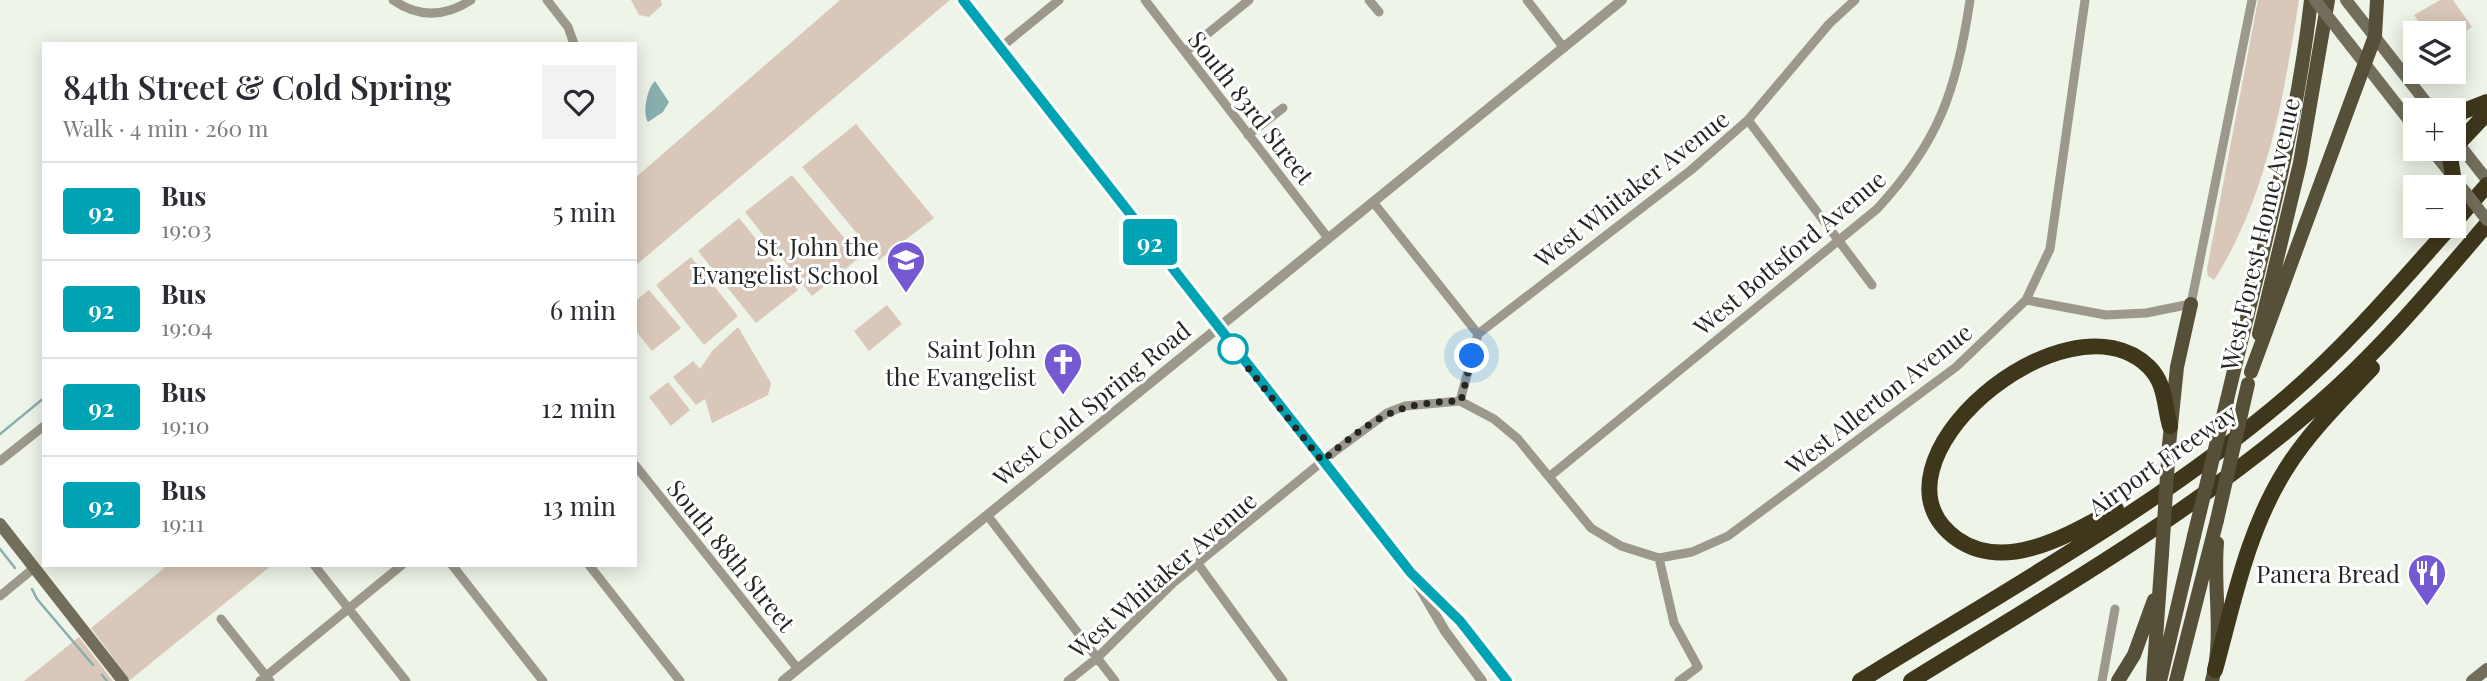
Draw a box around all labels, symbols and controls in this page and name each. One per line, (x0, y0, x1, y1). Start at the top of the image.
map controls (2403, 21, 2466, 238)
button: layers (2403, 21, 2466, 84)
street label: South 83rd Street (1182, 24, 1322, 191)
text: 84th Street & Cold Spring (63, 64, 452, 108)
button: heart (542, 65, 616, 139)
street label: West Forest Home Avenue (2212, 94, 2306, 375)
button: + (2403, 98, 2466, 161)
street label: West Whitaker Avenue (1526, 102, 1735, 275)
text: Walk · 4 min · 260 m (63, 112, 268, 143)
street label: West Bottsford Avenue (1686, 162, 1892, 342)
button: − (2403, 175, 2466, 238)
text: Bus (161, 178, 206, 213)
text: 5 min (553, 194, 616, 229)
text: 92 (89, 195, 114, 227)
text: 19:03 (161, 213, 212, 244)
line badge: 92 (1118, 219, 1182, 265)
text: 92 (1137, 226, 1163, 258)
place label: St. John the Evangelist School (692, 230, 879, 290)
school or university icon: St. John the Evangelist School (885, 239, 927, 294)
text: Bus (161, 276, 206, 311)
text: 6 min (550, 292, 616, 327)
text: 92 (89, 293, 114, 325)
text: 19:04 (161, 311, 213, 342)
street label: West Cold Spring Road (985, 313, 1196, 493)
street label: West Allerton Avenue (1778, 315, 1978, 481)
place label: Saint John the Evangelist (885, 332, 1037, 392)
unlabelled marker (1218, 334, 1248, 364)
your location (1454, 338, 1489, 373)
church icon: Saint John the Evangelist (1042, 341, 1084, 396)
text: Bus (161, 374, 206, 409)
text: 12 min (541, 390, 616, 425)
text: 92 (89, 391, 114, 423)
street label: Airport Freeway (2080, 396, 2243, 523)
text: 19:10 (161, 409, 210, 440)
text: Bus (161, 472, 206, 507)
street label: South 88th Street (661, 472, 803, 638)
street label: West Whitaker Avenue (1061, 484, 1263, 665)
text: 13 min (542, 488, 616, 523)
text: 92 (89, 489, 114, 521)
text: 19:11 (161, 507, 204, 538)
restaurant icon: Panera Bread (2406, 552, 2448, 607)
place label: Panera Bread (2256, 557, 2400, 589)

